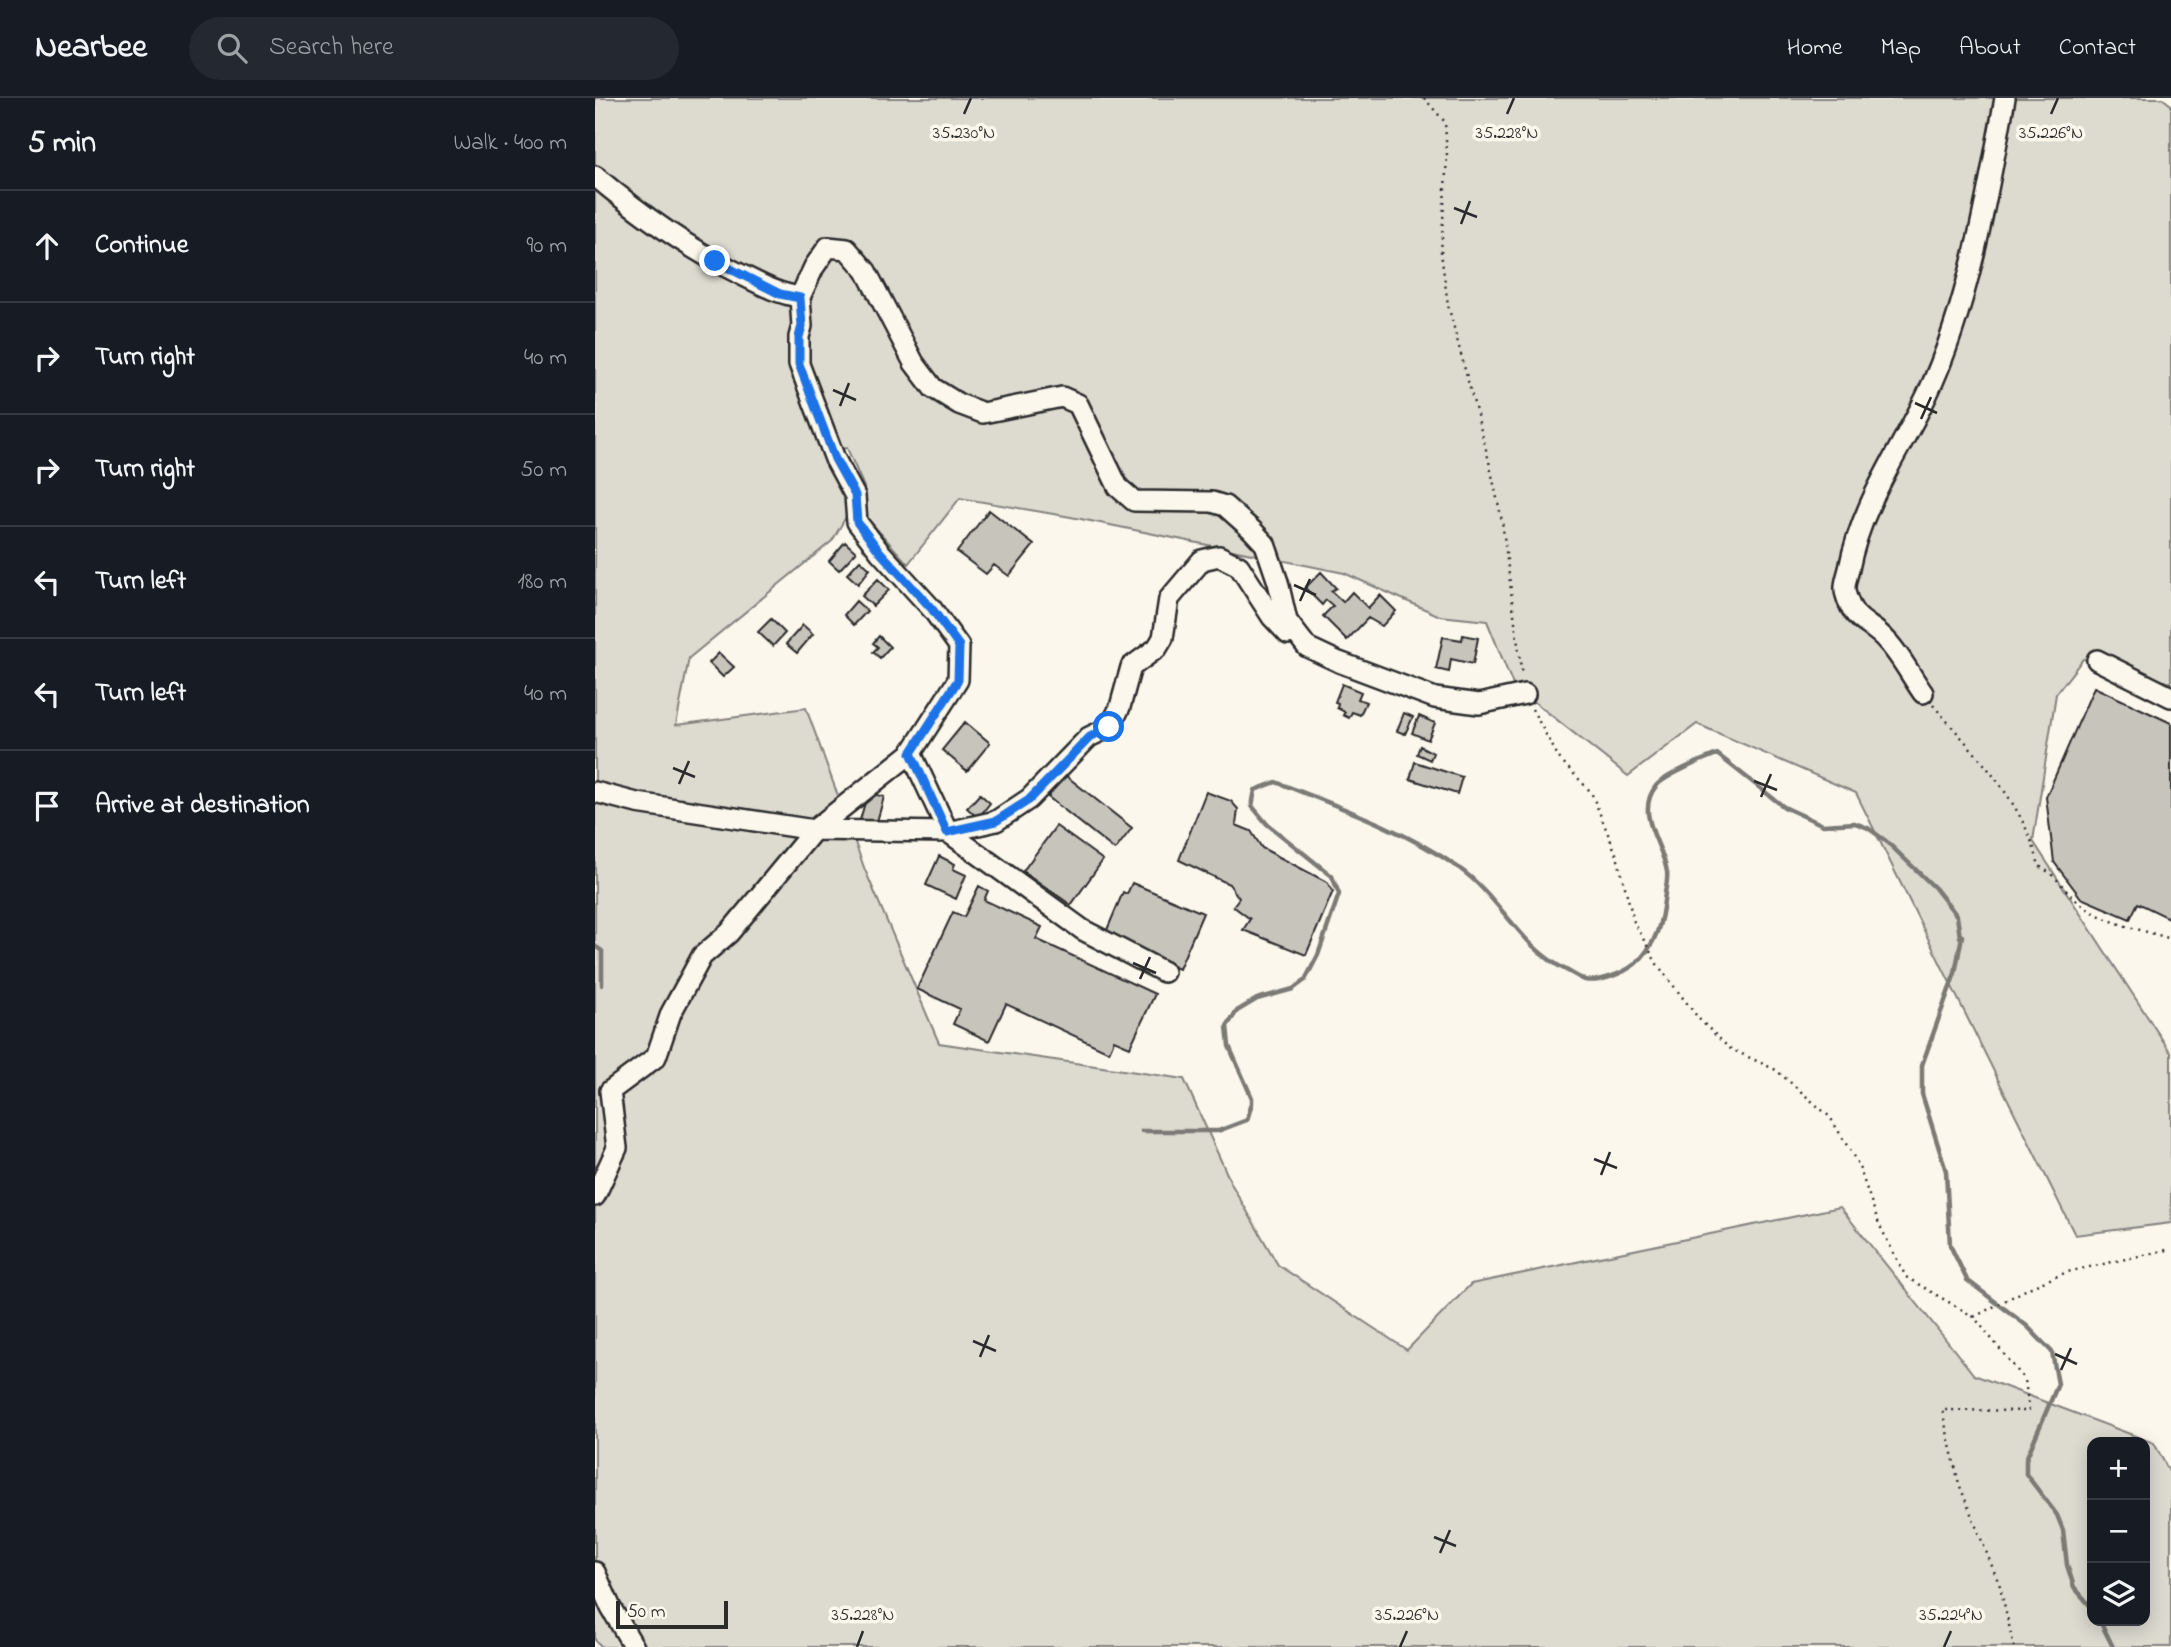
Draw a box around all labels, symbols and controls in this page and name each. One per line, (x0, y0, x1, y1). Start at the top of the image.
search box (189, 17, 679, 80)
text: Nearbee (35, 24, 147, 72)
icon: search (213, 29, 251, 67)
text: Search here (269, 29, 394, 67)
text: Home (1787, 31, 1843, 66)
text: Map (1881, 31, 1921, 66)
text: About (1959, 31, 2021, 66)
text: Contact (2059, 31, 2136, 66)
text: 35.230°N (933, 121, 995, 147)
text: 35.228°N (1475, 121, 1539, 147)
text: 35.226°N (2019, 121, 2083, 147)
text: 5 min (28, 122, 96, 166)
text: Walk · 400 m (453, 127, 567, 160)
icon: ahead (28, 227, 66, 265)
text: Continue (95, 227, 188, 265)
text: 90 m (527, 230, 567, 263)
route end (699, 245, 730, 276)
icon: right (28, 339, 66, 377)
text: Turn right (95, 339, 195, 377)
text: 40 m (524, 342, 567, 375)
icon: right (28, 451, 66, 489)
text: Turn right (95, 451, 195, 489)
text: 50 m (520, 454, 567, 487)
icon: left (28, 563, 66, 601)
text: Turn left (95, 563, 186, 601)
text: 180 m (518, 566, 567, 599)
icon: left (28, 675, 66, 713)
text: Turn left (95, 675, 186, 713)
text: 40 m (524, 678, 567, 711)
route start (1093, 711, 1124, 742)
icon: arrive (28, 787, 66, 825)
text: Arrive at destination (95, 787, 310, 825)
map controls (2087, 1437, 2150, 1626)
button: + (2087, 1437, 2150, 1500)
button: − (2087, 1500, 2150, 1563)
button: layers (2087, 1563, 2150, 1626)
scale bar (616, 1598, 728, 1630)
text: 50 m (627, 1599, 666, 1626)
text: 35.228°N (831, 1603, 895, 1629)
text: 35.226°N (1375, 1603, 1439, 1629)
text: 35.224°N (1919, 1603, 1983, 1629)

